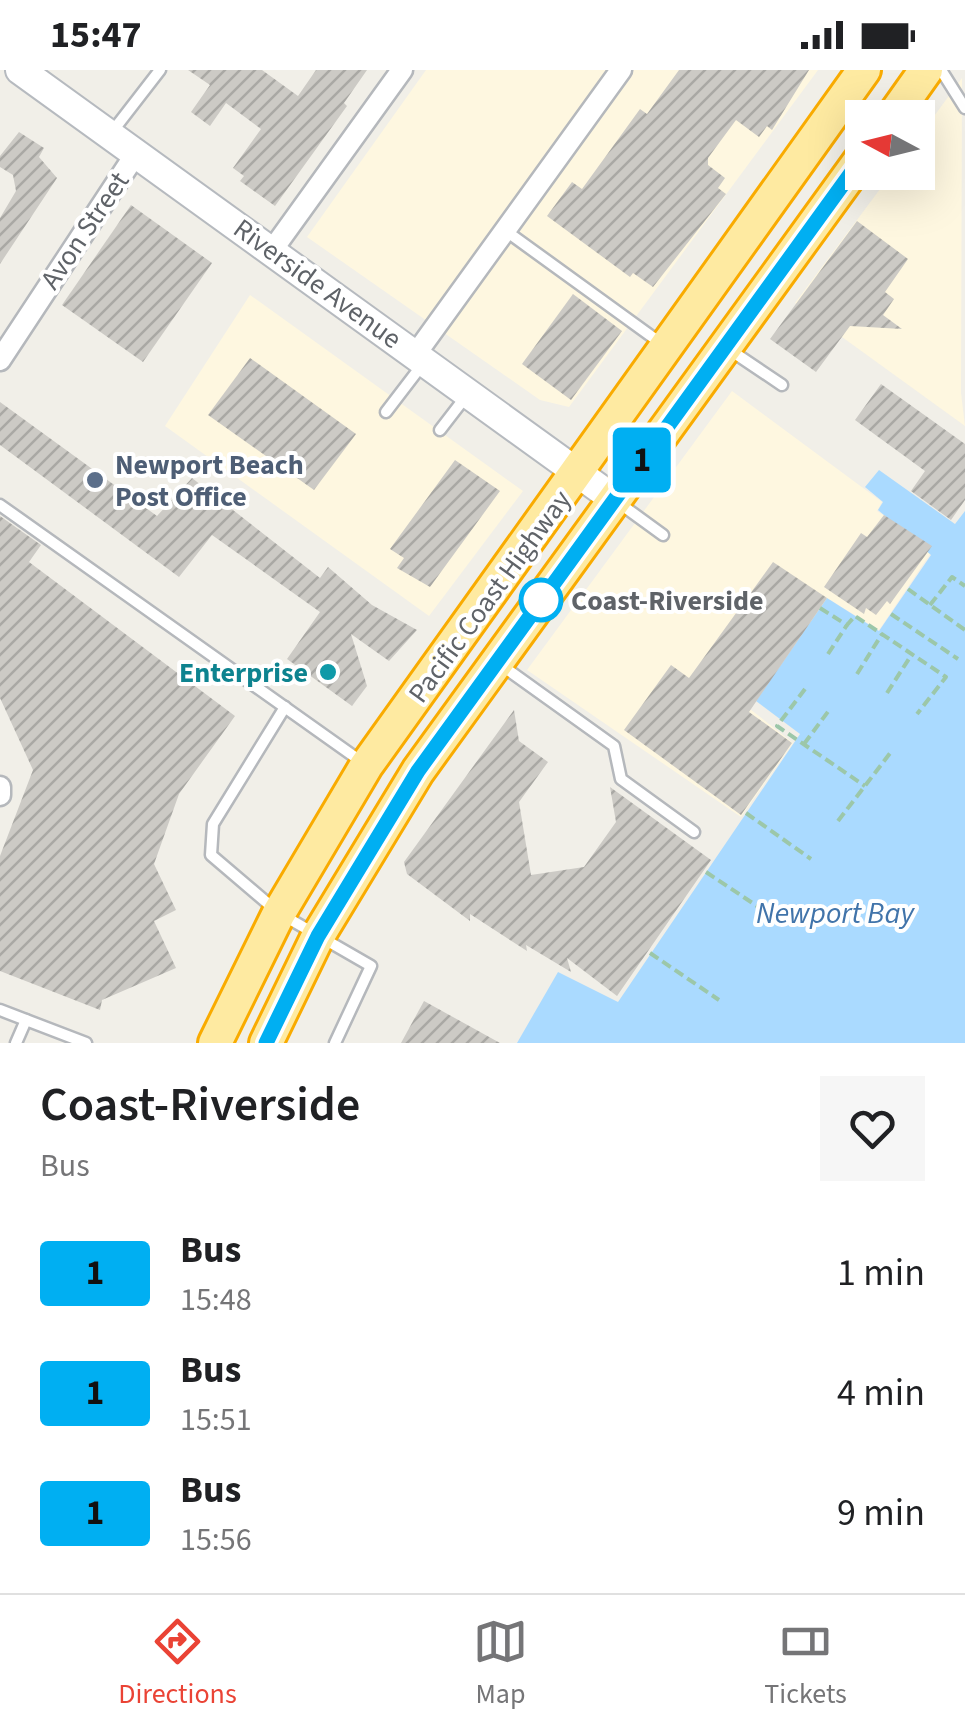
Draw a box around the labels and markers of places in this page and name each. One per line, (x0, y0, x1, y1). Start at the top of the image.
place label: Newport Beach Post Office (115, 445, 304, 517)
marker: Newport Beach Post Office (84, 469, 106, 491)
marker: Coast-Riverside (520, 579, 562, 621)
place label: Coast-Riverside (571, 581, 764, 621)
place label: Enterprise (179, 653, 308, 693)
marker: Enterprise (317, 661, 339, 683)

